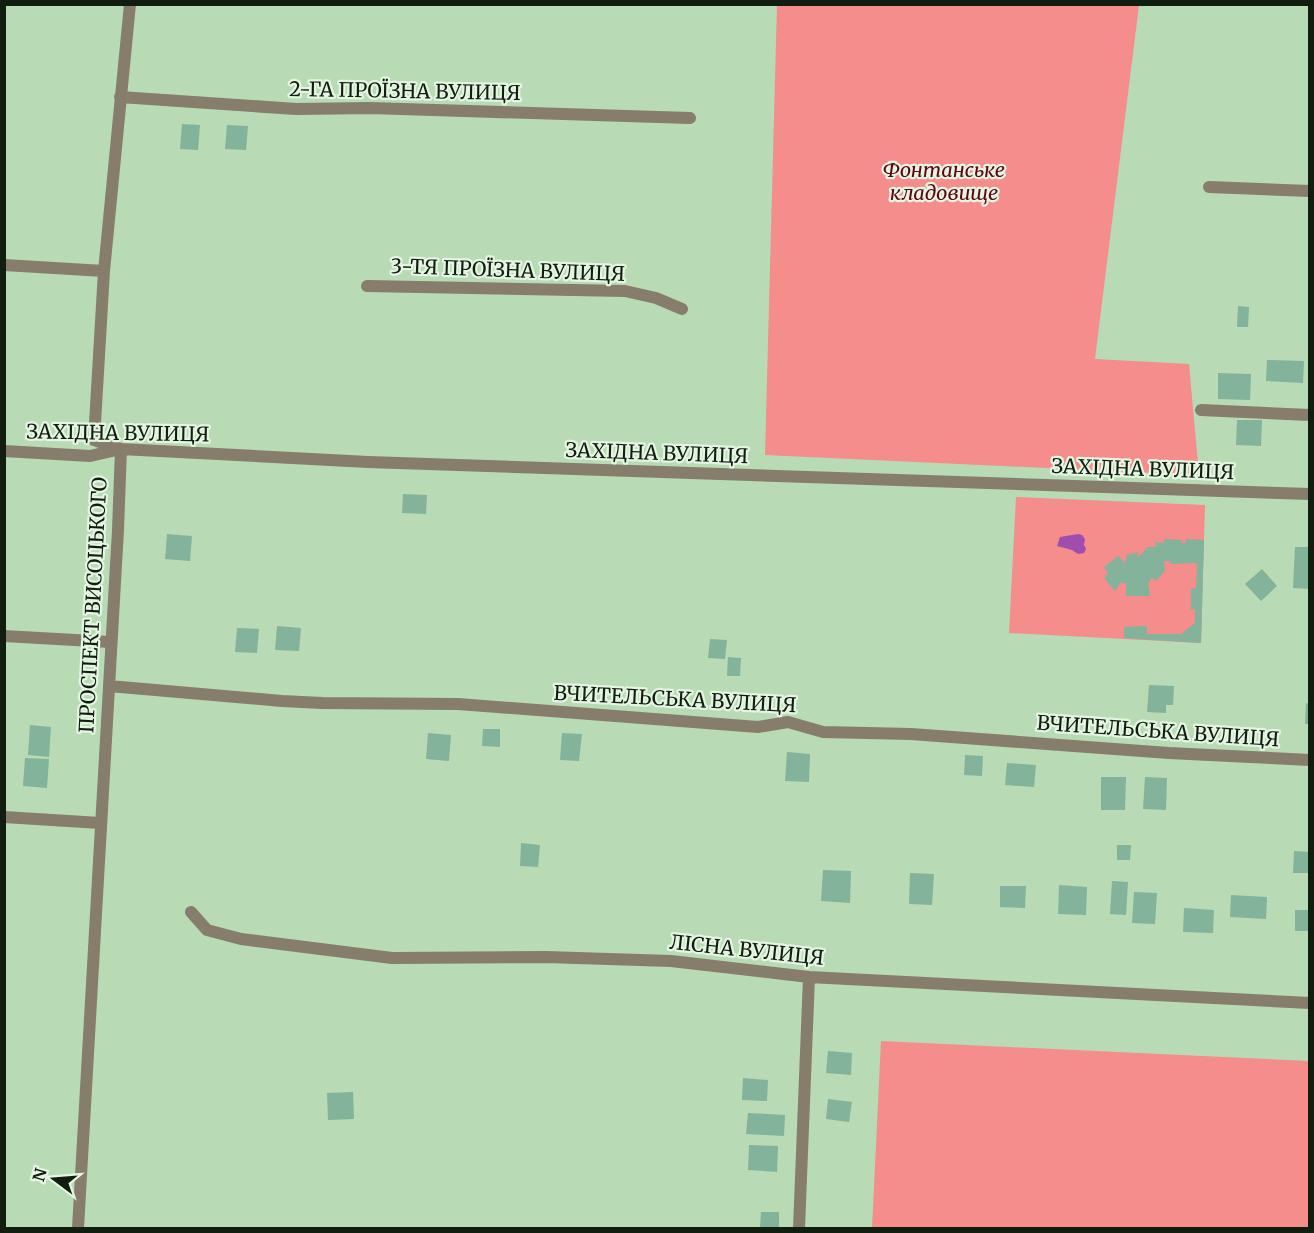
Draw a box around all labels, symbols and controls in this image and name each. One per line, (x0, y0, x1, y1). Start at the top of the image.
street label: 2-ГА ПРОЇЗНА ВУЛИЦЯ (289, 76, 521, 105)
park label: Фонтанське кладовище (883, 157, 1005, 205)
street label: 3-ТЯ ПРОЇЗНА ВУЛИЦЯ (390, 253, 626, 286)
street label: ЗАХІДНА ВУЛИЦЯ (26, 418, 210, 447)
street label: ЗАХІДНА ВУЛИЦЯ (565, 437, 749, 468)
street label: ЗАХІДНА ВУЛИЦЯ (1051, 453, 1235, 484)
street label: ПРОСПЕКТ ВИСОЦЬКОГО (73, 476, 112, 734)
street label: ВЧИТЕЛЬСЬКА ВУЛИЦЯ (553, 680, 797, 717)
street label: ВЧИТЕЛЬСЬКА ВУЛИЦЯ (1036, 710, 1280, 751)
street label: ЛІСНА ВУЛИЦЯ (669, 929, 826, 970)
north arrow (24, 1149, 84, 1209)
text: N (28, 1166, 51, 1184)

